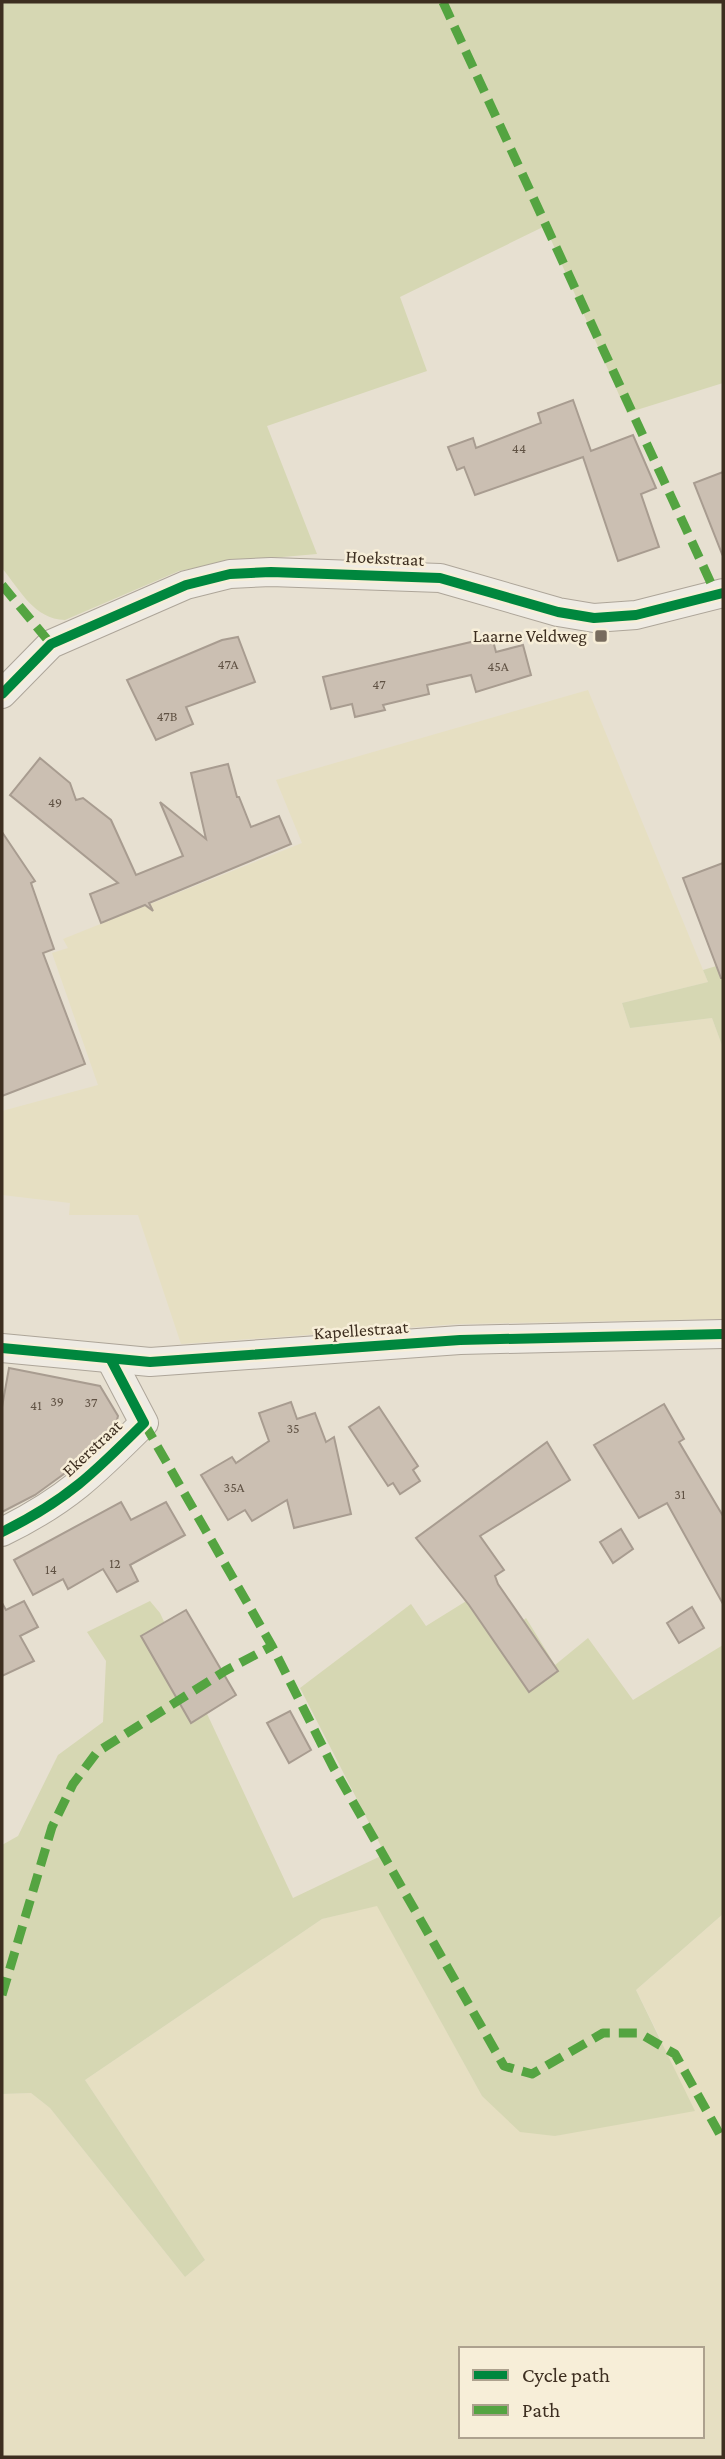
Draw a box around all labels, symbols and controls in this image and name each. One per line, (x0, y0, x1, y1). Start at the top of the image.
house number: 44 (512, 440, 526, 456)
street label: Hoekstraat (345, 546, 426, 570)
place label: Laarne Veldweg (473, 626, 587, 646)
marker: Laarne Veldweg (593, 628, 609, 644)
house number: 47A (218, 656, 238, 672)
house number: 45A (487, 658, 509, 674)
house number: 47 (372, 676, 386, 692)
house number: 47B (157, 708, 178, 724)
house number: 49 (48, 794, 62, 810)
street label: Kapellestraat (313, 1317, 410, 1343)
house number: 39 (50, 1393, 64, 1409)
house number: 37 (85, 1394, 98, 1410)
house number: 41 (30, 1397, 42, 1413)
street label: Ekerstraat (58, 1415, 127, 1481)
house number: 35 (286, 1420, 300, 1436)
house number: 35A (224, 1479, 245, 1495)
house number: 31 (674, 1486, 686, 1502)
house number: 12 (109, 1555, 121, 1571)
house number: 14 (45, 1561, 57, 1577)
legend (459, 2347, 704, 2438)
text: Cycle path (522, 2363, 610, 2387)
text: Path (522, 2398, 560, 2422)

